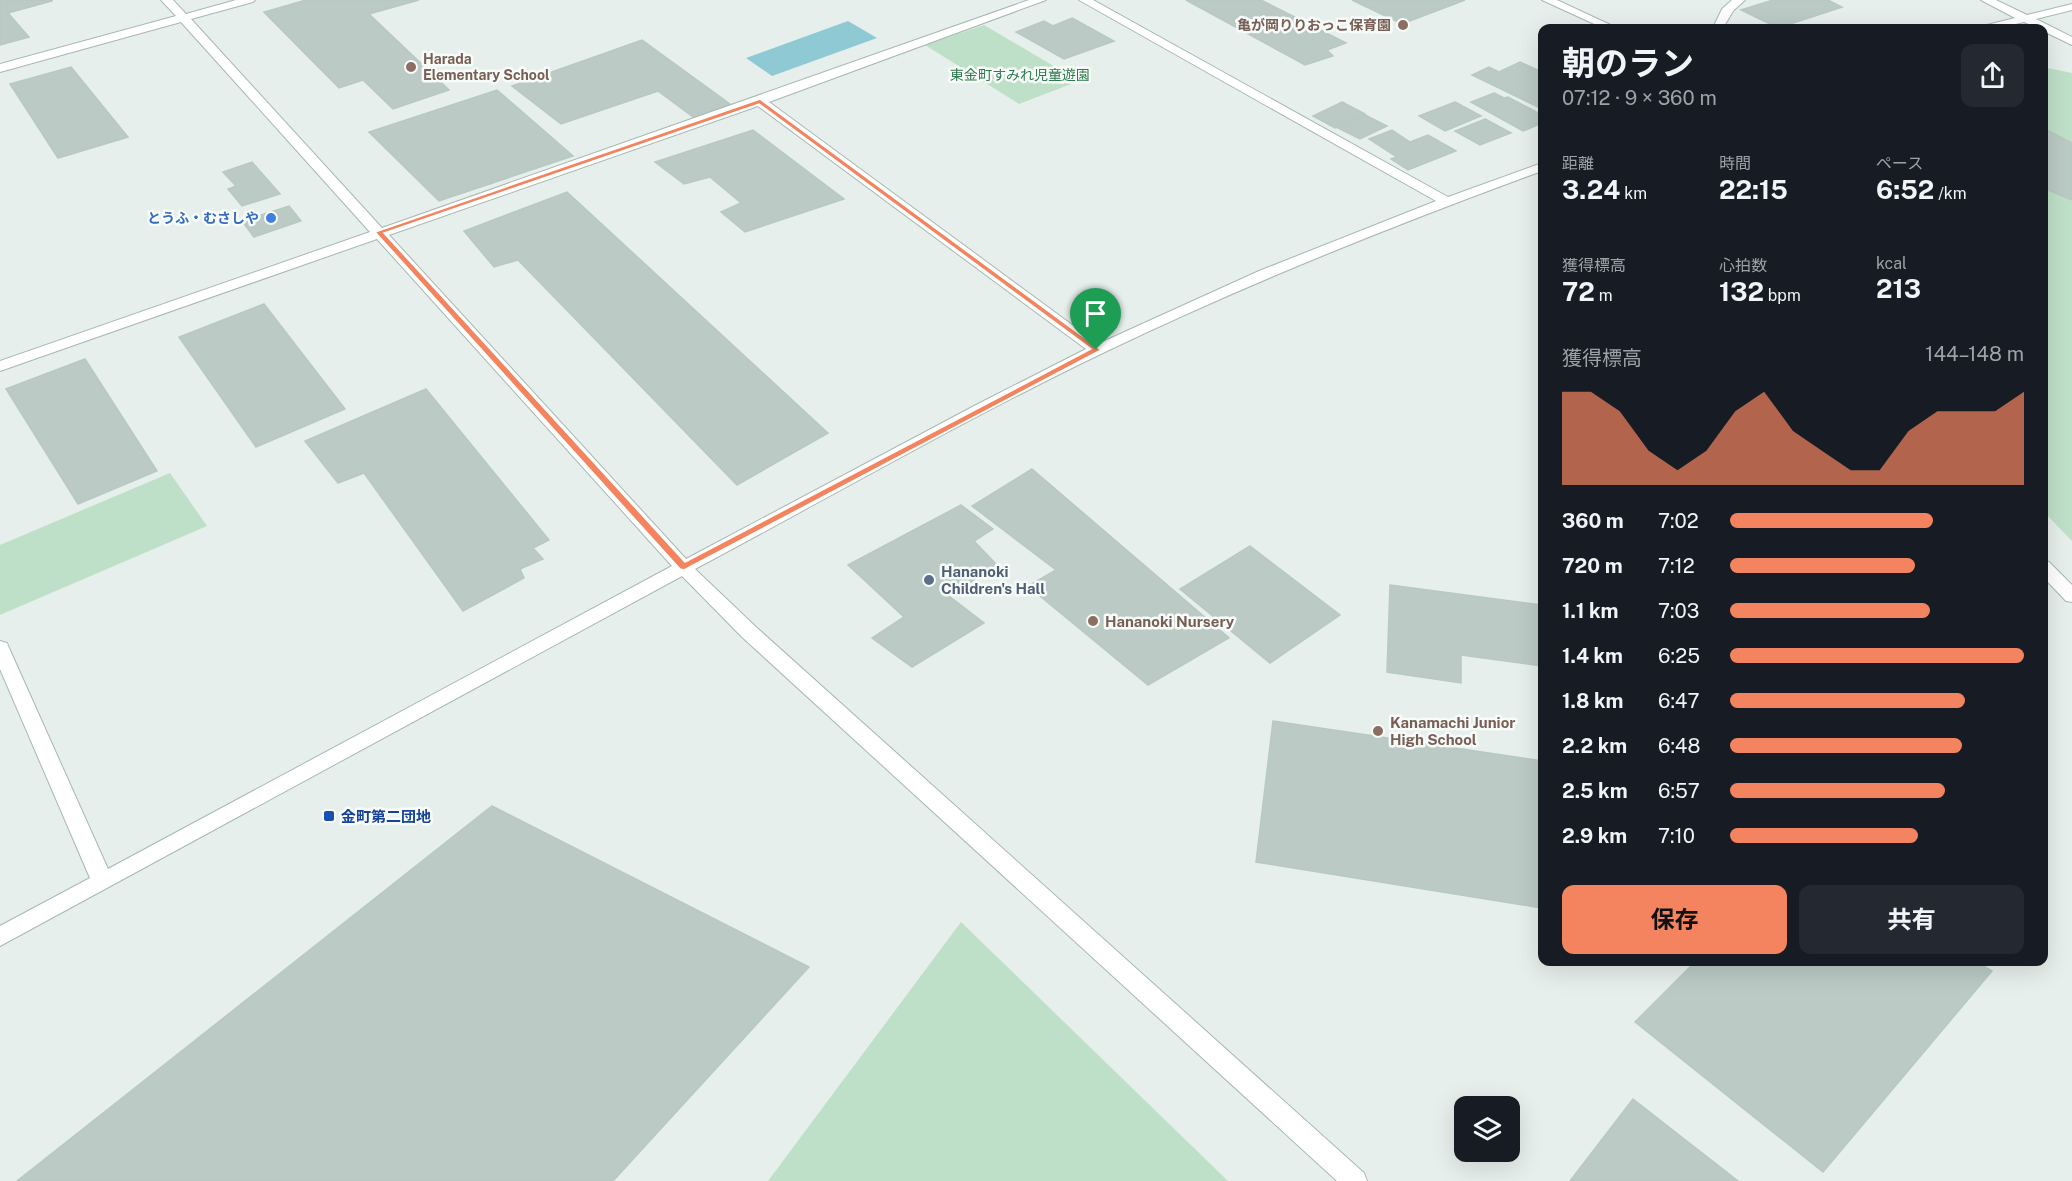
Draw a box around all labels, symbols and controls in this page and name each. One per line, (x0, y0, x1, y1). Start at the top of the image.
place label: 亀が岡りりおっこ保育園 (1237, 17, 1391, 33)
marker: 亀が岡りりおっこ保育園 (1396, 18, 1410, 32)
text: 朝のラン (1562, 44, 1694, 82)
button: share (1961, 44, 2024, 107)
place label: Harada Elementary School (423, 51, 550, 83)
marker: Harada Elementary School (404, 60, 418, 74)
park label: 東金町すみれ児童遊園 (950, 67, 1090, 83)
text: 07:12 · 9 × 360 m (1562, 86, 1717, 110)
text: 距離 (1562, 154, 1594, 173)
text: 時間 (1719, 154, 1751, 173)
text: ペース (1876, 154, 1923, 173)
text: 3.24 (1562, 174, 1620, 205)
text: 22:15 (1719, 174, 1788, 205)
text: 6:52 (1876, 174, 1934, 205)
text: km (1620, 184, 1647, 203)
text: /km (1934, 184, 1967, 203)
place label: とうふ・むさしや (147, 210, 259, 226)
marker: とうふ・むさしや (264, 211, 278, 225)
text: kcal (1876, 254, 1907, 273)
text: 獲得標高 (1562, 256, 1626, 275)
text: 心拍数 (1719, 256, 1767, 275)
text: 213 (1876, 273, 1921, 304)
text: 72 (1562, 276, 1595, 307)
text: 132 (1719, 276, 1764, 307)
text: m (1595, 286, 1613, 305)
text: bpm (1764, 286, 1801, 305)
pin (1070, 288, 1121, 350)
icon: arrive (1079, 297, 1112, 330)
text: 144–148 m (1925, 342, 2024, 366)
text: 獲得標高 (1562, 346, 1642, 370)
text: 360 m (1562, 509, 1624, 533)
text: 7:02 (1658, 509, 1699, 533)
text: 720 m (1562, 554, 1623, 578)
text: 7:12 (1658, 554, 1695, 578)
place label: Hananoki Children's Hall (941, 563, 1045, 597)
marker: Hananoki Children's Hall (922, 573, 936, 587)
text: 1.1 km (1562, 599, 1619, 623)
text: 7:03 (1658, 599, 1699, 623)
place label: Hananoki Nursery (1105, 613, 1235, 630)
marker: Hananoki Nursery (1086, 614, 1100, 628)
text: 1.4 km (1562, 644, 1623, 668)
text: 6:25 (1658, 644, 1700, 668)
text: 1.8 km (1562, 689, 1623, 713)
text: 6:47 (1658, 689, 1699, 713)
place label: Kanamachi Junior High School (1390, 714, 1515, 748)
marker: Kanamachi Junior High School (1371, 724, 1385, 738)
text: 2.2 km (1562, 734, 1627, 758)
text: 6:48 (1658, 734, 1700, 758)
text: 2.5 km (1562, 779, 1628, 803)
text: 6:57 (1658, 779, 1700, 803)
place label: 金町第二団地 (341, 808, 431, 825)
marker: 金町第二団地 (322, 809, 336, 823)
text: 2.9 km (1562, 824, 1627, 848)
text: 7:10 (1658, 824, 1695, 848)
button: 保存 (1562, 885, 1787, 954)
button: 共有 (1799, 885, 2024, 954)
map controls (1454, 1096, 1520, 1162)
button: layers (1454, 1096, 1520, 1162)

